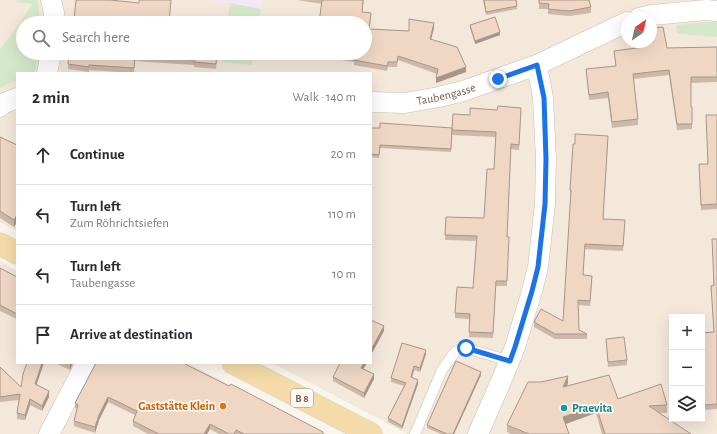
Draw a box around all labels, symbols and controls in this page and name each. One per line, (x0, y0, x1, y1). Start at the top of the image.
north arrow (621, 12, 657, 48)
search box (16, 16, 372, 60)
icon: search (30, 27, 52, 49)
text: Search here (62, 30, 130, 45)
route end (489, 70, 507, 88)
street label: Taubengasse (416, 81, 477, 107)
text: 2 min (32, 89, 70, 106)
text: Walk · 140 m (293, 91, 356, 104)
icon: ahead (32, 144, 54, 166)
text: Continue (70, 147, 125, 162)
text: 20 m (331, 148, 356, 161)
text: Turn left (70, 199, 121, 214)
icon: left (32, 204, 54, 226)
text: 110 m (328, 208, 356, 221)
text: Zum Röhrichtsiefen (70, 217, 169, 230)
text: Turn left (70, 259, 121, 274)
icon: left (32, 264, 54, 286)
text: 10 m (332, 268, 356, 281)
text: Taubengasse (70, 277, 135, 290)
map controls (669, 314, 705, 422)
button: + (669, 314, 705, 350)
icon: arrive (32, 324, 54, 346)
text: Arrive at destination (70, 327, 193, 342)
route start (457, 339, 475, 357)
button: − (669, 350, 705, 386)
button: layers (669, 386, 705, 422)
road number: B 8 (291, 389, 313, 407)
place label: Gaststätte Klein (138, 400, 215, 412)
marker: Gaststätte Klein (218, 401, 228, 411)
place label: Praevita (572, 402, 613, 414)
marker: Praevita (559, 403, 569, 413)

